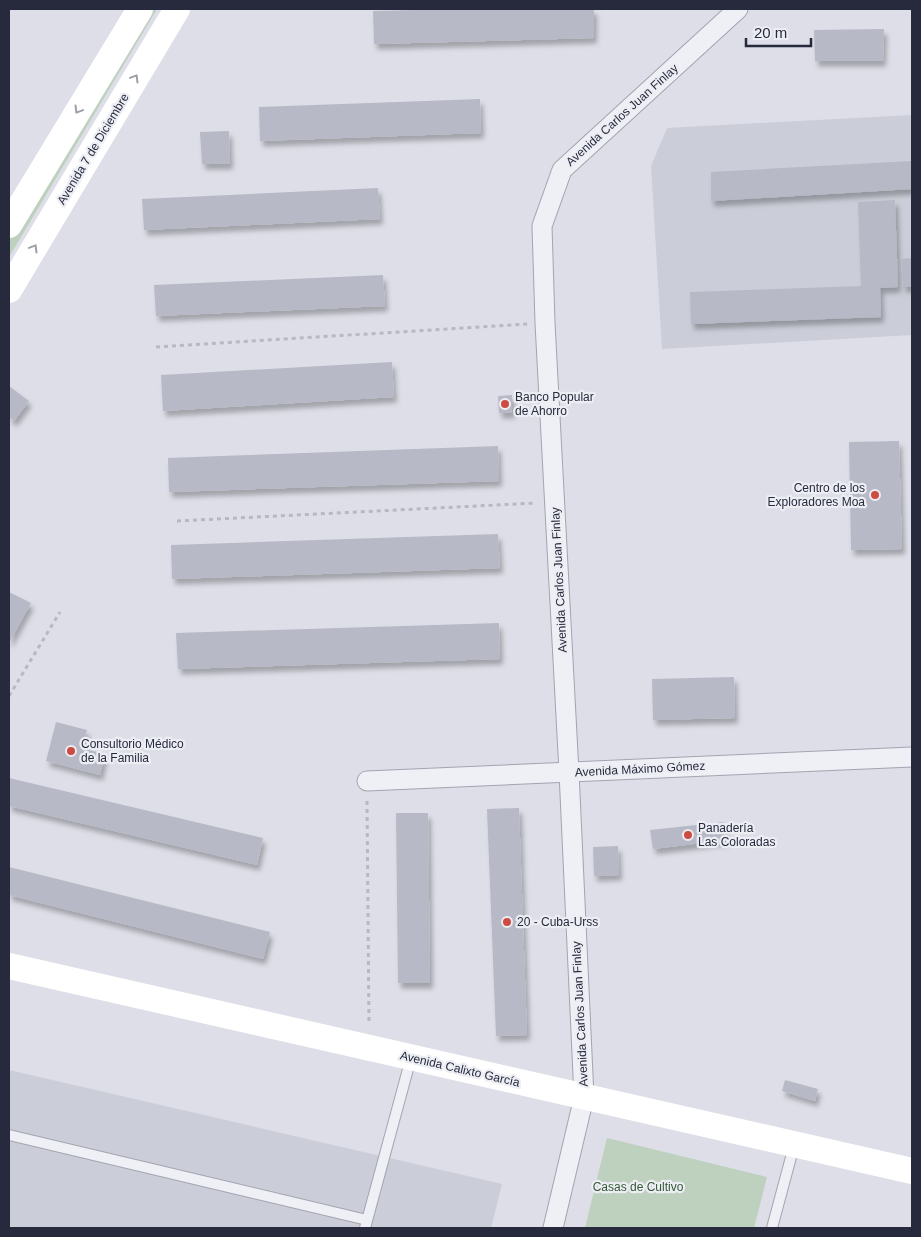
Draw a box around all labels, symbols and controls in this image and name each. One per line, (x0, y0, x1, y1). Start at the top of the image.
scale bar (746, 15, 811, 47)
text: 20 m (754, 24, 787, 41)
street label: Avenida Carlos Juan Finlay (563, 61, 681, 169)
one-way arrow (129, 75, 139, 84)
street label: Avenida 7 de Diciembre (54, 91, 132, 207)
one-way arrow (75, 105, 85, 114)
one-way arrow (27, 244, 37, 253)
place label: Banco Popular de Ahorro (515, 390, 594, 418)
marker: Banco Popular de Ahorro (499, 398, 511, 410)
place label: Centro de los Exploradores Moa (768, 481, 865, 509)
marker: Centro de los Exploradores Moa (869, 489, 881, 501)
street label: Avenida Carlos Juan Finlay (548, 507, 570, 653)
place label: Consultorio Médico de la Familia (81, 737, 184, 765)
marker: Consultorio Médico de la Familia (65, 745, 77, 757)
street label: Avenida Máximo Gómez (574, 759, 706, 779)
place label: Panadería Las Coloradas (698, 821, 775, 849)
marker: Panadería Las Coloradas (682, 829, 694, 841)
place label: 20 - Cuba-Urss (517, 915, 598, 929)
marker: 20 - Cuba-Urss (501, 916, 513, 928)
street label: Avenida Carlos Juan Finlay (569, 941, 591, 1087)
street label: Avenida Calixto García (399, 1048, 522, 1090)
park label: Casas de Cultivo (593, 1180, 684, 1194)

